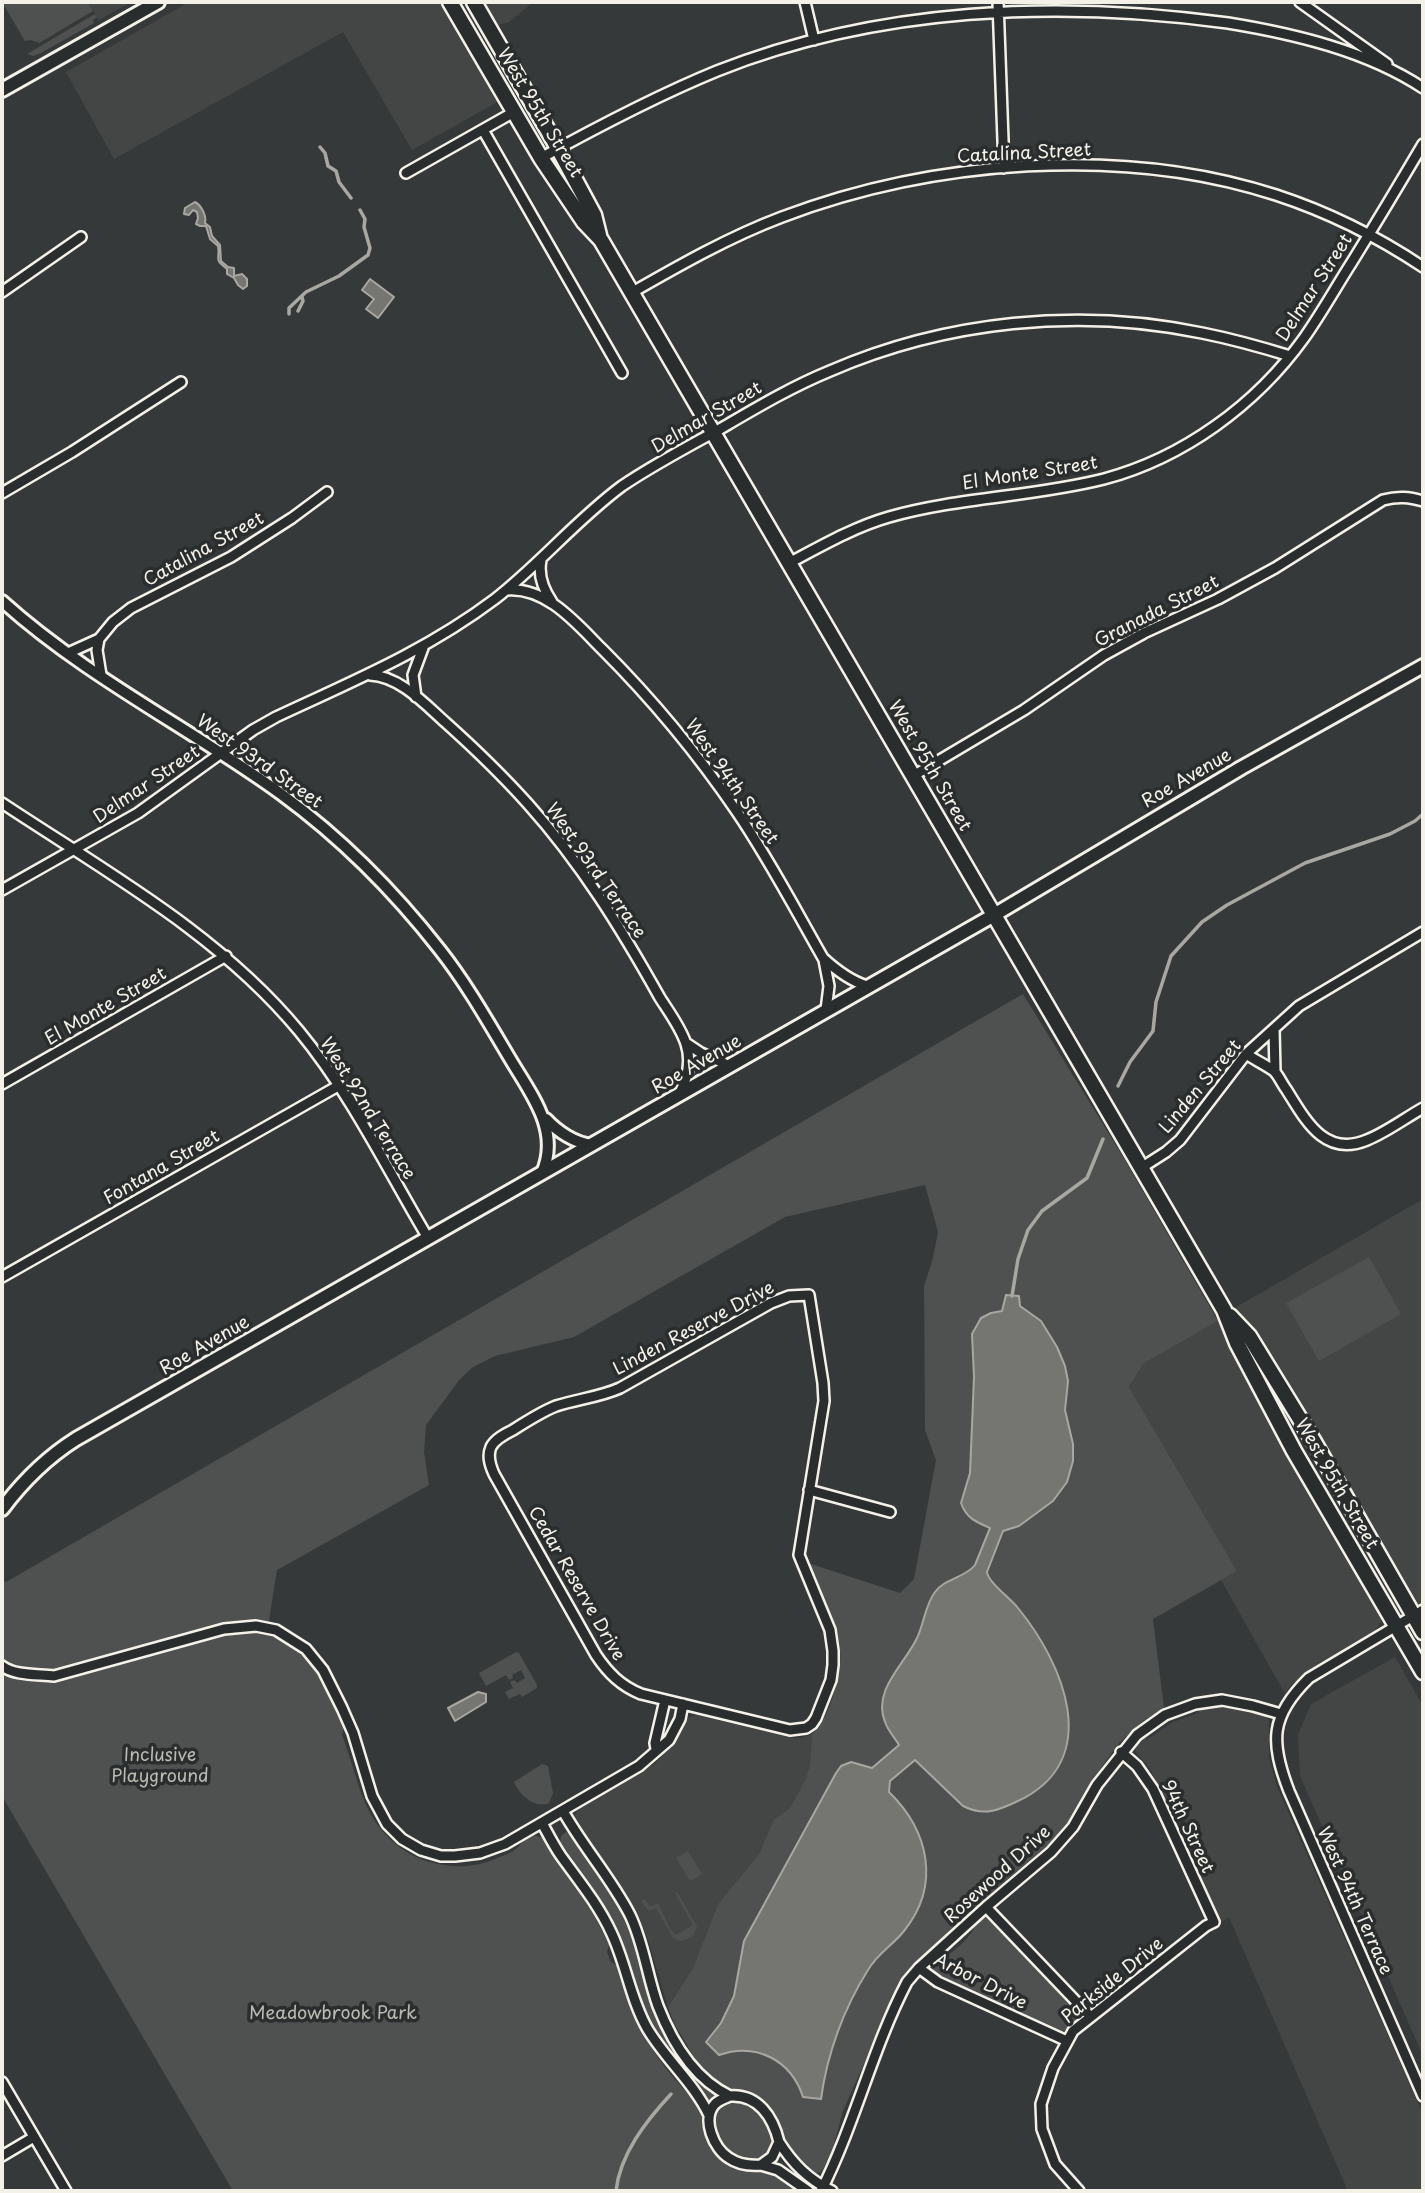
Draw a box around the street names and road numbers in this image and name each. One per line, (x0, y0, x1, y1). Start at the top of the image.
street label: West 95th Street (492, 44, 586, 182)
street label: Catalina Street (956, 140, 1092, 168)
street label: Delmar Street (1272, 230, 1358, 346)
street label: Delmar Street (648, 378, 766, 458)
street label: El Monte Street (961, 453, 1099, 495)
street label: Catalina Street (140, 508, 268, 592)
street label: Granada Street (1091, 571, 1223, 653)
street label: West 95th Street (883, 697, 975, 835)
street label: West 93rd Street (192, 710, 326, 814)
street label: West 94th Street (680, 715, 782, 849)
street label: Delmar Street (90, 741, 204, 829)
street label: Roe Avenue (1138, 745, 1236, 813)
street label: West 93rd Terrace (540, 799, 650, 943)
street label: El Monte Street (41, 964, 171, 1050)
street label: Roe Avenue (648, 1031, 746, 1099)
street label: West 92nd Terrace (315, 1034, 419, 1184)
street label: Linden Street (1155, 1036, 1247, 1138)
street label: Fontana Street (100, 1126, 224, 1210)
street label: Linden Reserve Drive (610, 1277, 778, 1381)
street label: Roe Avenue (156, 1312, 254, 1380)
street label: West 95th Street (1290, 1415, 1382, 1553)
street label: Cedar Reserve Drive (523, 1503, 629, 1665)
street label: 94th Street (1156, 1777, 1218, 1877)
street label: Rosewood Drive (940, 1822, 1056, 1928)
street label: West 94th Terrace (1312, 1824, 1396, 1978)
street label: Parkside Drive (1058, 1934, 1168, 2028)
street label: Arbor Drive (930, 1949, 1030, 2015)

